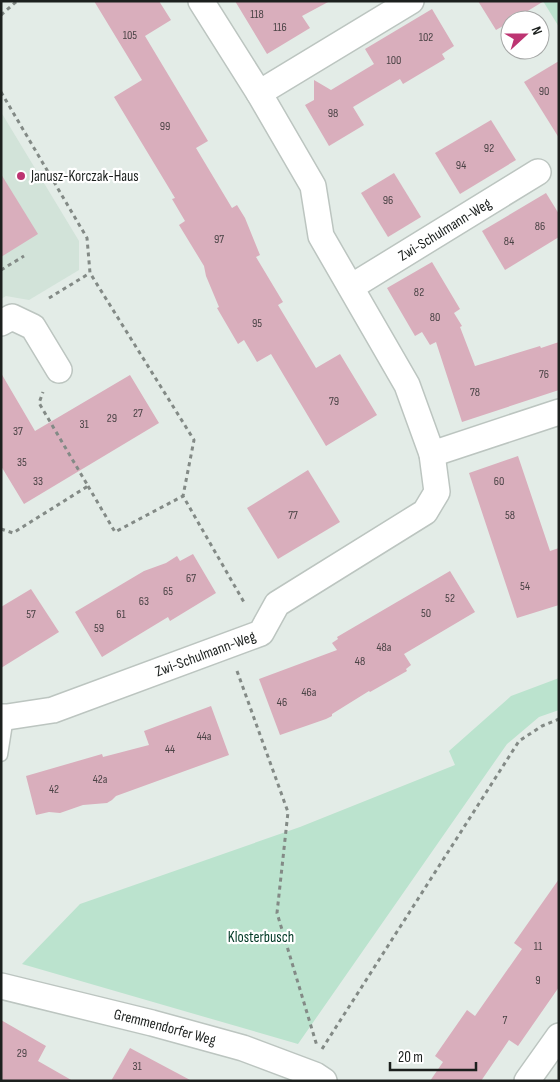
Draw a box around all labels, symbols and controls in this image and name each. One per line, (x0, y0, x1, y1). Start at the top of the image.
house number: 118 (250, 7, 264, 22)
north arrow (500, 10, 550, 60)
house number: 116 (273, 20, 287, 35)
text: N (527, 24, 546, 37)
house number: 105 (123, 28, 137, 43)
house number: 102 (419, 30, 433, 45)
house number: 100 (387, 53, 401, 68)
house number: 90 (539, 84, 549, 99)
house number: 98 (328, 106, 338, 121)
house number: 99 (160, 119, 170, 134)
house number: 92 (484, 141, 494, 156)
house number: 94 (456, 158, 466, 173)
place label: Janusz-Korczak-Haus (30, 167, 139, 186)
marker: Janusz-Korczak-Haus (15, 170, 27, 182)
house number: 96 (383, 193, 393, 208)
street label: Zwi-Schulmann-Weg (395, 194, 495, 266)
house number: 86 (535, 219, 545, 234)
house number: 97 (214, 232, 224, 247)
house number: 84 (504, 234, 514, 249)
house number: 82 (414, 285, 424, 300)
house number: 80 (430, 310, 440, 325)
house number: 95 (252, 316, 262, 331)
house number: 76 (539, 367, 549, 382)
house number: 78 (470, 385, 480, 400)
house number: 79 (329, 394, 339, 409)
house number: 27 (133, 406, 143, 421)
house number: 29 (107, 411, 117, 426)
house number: 31 (79, 417, 89, 432)
house number: 37 (13, 424, 23, 439)
house number: 35 (17, 455, 27, 470)
house number: 33 (33, 474, 43, 489)
house number: 60 (494, 474, 504, 489)
house number: 77 (288, 508, 298, 523)
house number: 58 (505, 508, 515, 523)
house number: 67 (186, 571, 196, 586)
house number: 54 (520, 579, 530, 594)
house number: 65 (163, 584, 173, 599)
house number: 52 (445, 591, 455, 606)
house number: 63 (139, 594, 149, 609)
house number: 50 (421, 606, 431, 621)
house number: 57 (26, 607, 36, 622)
house number: 61 (116, 607, 127, 622)
house number: 59 (94, 621, 104, 636)
street label: Zwi-Schulmann-Weg (153, 627, 258, 681)
house number: 48a (377, 640, 392, 655)
house number: 48 (355, 654, 365, 669)
house number: 46a (302, 685, 317, 700)
house number: 46 (277, 695, 287, 710)
house number: 44a (197, 729, 212, 744)
house number: 44 (165, 742, 175, 757)
house number: 42a (93, 772, 108, 787)
house number: 42 (49, 782, 59, 797)
park label: Klosterbusch (228, 928, 294, 947)
house number: 11 (534, 939, 543, 954)
house number: 9 (535, 973, 541, 988)
street label: Gremmendorfer Weg (112, 1005, 218, 1050)
house number: 7 (503, 1013, 508, 1028)
scale bar (390, 1040, 476, 1072)
house number: 29 (17, 1046, 27, 1061)
text: 20 m (398, 1048, 423, 1067)
house number: 31 (132, 1059, 142, 1074)

